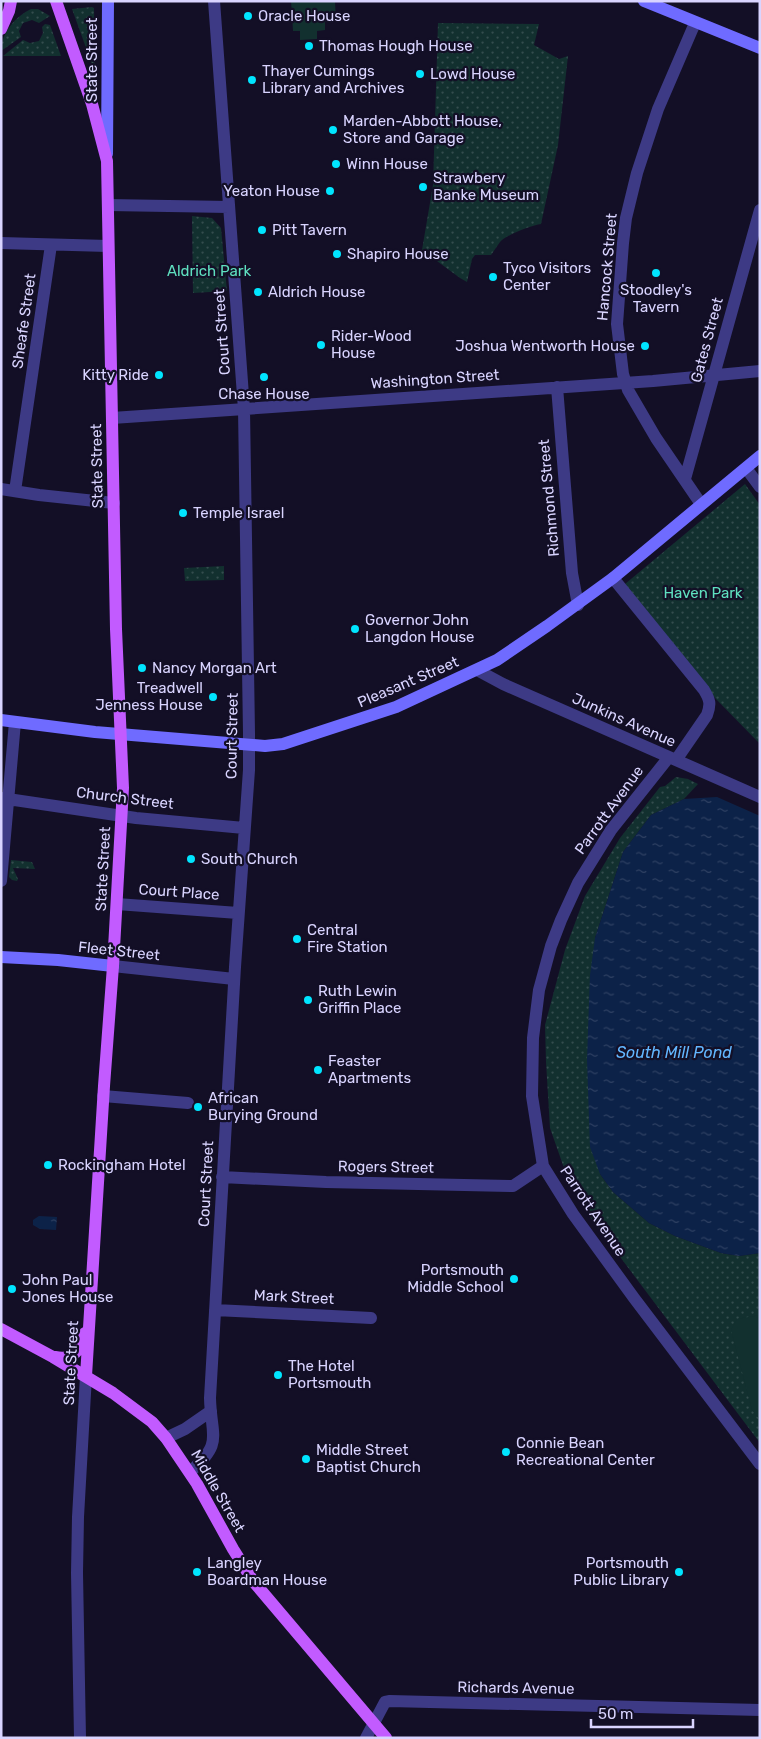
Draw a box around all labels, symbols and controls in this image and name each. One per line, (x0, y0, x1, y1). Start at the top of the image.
place label: Oracle House (258, 7, 350, 25)
marker: Oracle House (242, 10, 254, 22)
street label: State Street (83, 18, 101, 102)
place label: Thomas Hough House (319, 37, 473, 55)
marker: Thomas Hough House (303, 40, 315, 52)
place label: Thayer Cumings Library and Archives (262, 62, 405, 97)
place label: Lowd House (430, 65, 516, 83)
marker: Lowd House (414, 68, 426, 80)
marker: Thayer Cumings Library and Archives (246, 74, 258, 86)
place label: Marden-Abbott House, Store and Garage (343, 112, 502, 147)
marker: Marden-Abbott House, Store and Garage (327, 124, 339, 136)
place label: Winn House (346, 155, 428, 173)
marker: Winn House (330, 158, 342, 170)
place label: Strawbery Banke Museum (433, 169, 539, 204)
marker: Strawbery Banke Museum (417, 181, 429, 193)
place label: Yeaton House (223, 182, 320, 200)
marker: Yeaton House (324, 185, 336, 197)
street label: Hancock Street (593, 212, 621, 322)
place label: Pitt Tavern (272, 221, 347, 239)
marker: Pitt Tavern (256, 224, 268, 236)
place label: Shapiro House (347, 245, 449, 263)
marker: Shapiro House (331, 248, 343, 260)
place label: Tyco Visitors Center (503, 259, 591, 294)
park label: Aldrich Park (167, 262, 251, 280)
marker: Stoodley's Tavern (650, 267, 662, 279)
marker: Tyco Visitors Center (487, 271, 499, 283)
street label: Sheafe Street (8, 272, 40, 370)
place label: Stoodley's Tavern (620, 281, 692, 316)
place label: Aldrich House (268, 283, 365, 301)
marker: Aldrich House (252, 286, 264, 298)
street label: Court Street (210, 288, 234, 376)
street label: Gates Street (687, 295, 727, 385)
place label: Rider-Wood House (331, 327, 412, 362)
place label: Joshua Wentworth House (455, 337, 635, 355)
marker: Rider-Wood House (315, 339, 327, 351)
marker: Joshua Wentworth House (639, 340, 651, 352)
place label: Kitty Ride (82, 366, 149, 384)
street label: Washington Street (370, 366, 500, 392)
marker: Kitty Ride (153, 369, 165, 381)
marker: Chase House (258, 371, 270, 383)
place label: Chase House (218, 385, 310, 403)
street label: State Street (87, 423, 107, 509)
street label: Richmond Street (535, 438, 563, 557)
place label: Temple Israel (193, 504, 284, 522)
marker: Temple Israel (177, 507, 189, 519)
park label: Haven Park (663, 584, 743, 602)
place label: Governor John Langdon House (365, 611, 474, 646)
marker: Governor John Langdon House (349, 623, 361, 635)
street label: Pleasant Street (355, 653, 461, 711)
place label: Nancy Morgan Art (152, 659, 277, 677)
marker: Nancy Morgan Art (136, 662, 148, 674)
place label: Treadwell Jenness House (95, 679, 203, 714)
street label: Junkins Avenue (569, 689, 679, 751)
marker: Treadwell Jenness House (207, 691, 219, 703)
street label: Court Street (222, 693, 242, 779)
street label: Parrott Avenue (571, 762, 647, 858)
street label: Church Street (75, 783, 175, 813)
street label: State Street (92, 826, 114, 912)
place label: South Church (201, 850, 298, 868)
marker: South Church (185, 853, 197, 865)
street label: Court Place (138, 880, 220, 904)
place label: Central Fire Station (307, 921, 388, 956)
marker: Central Fire Station (291, 933, 303, 945)
street label: Fleet Street (77, 938, 161, 964)
place label: Ruth Lewin Griffin Place (318, 982, 401, 1017)
marker: Ruth Lewin Griffin Place (302, 994, 314, 1006)
water label: South Mill Pond (616, 1043, 732, 1062)
place label: Feaster Apartments (328, 1052, 411, 1087)
marker: Feaster Apartments (312, 1064, 324, 1076)
place label: African Burying Ground (208, 1089, 318, 1124)
marker: African Burying Ground (192, 1101, 204, 1113)
street label: Court Street (195, 1140, 217, 1228)
place label: Rockingham Hotel (58, 1156, 186, 1174)
street label: Rogers Street (338, 1157, 434, 1177)
marker: Rockingham Hotel (42, 1159, 54, 1171)
street label: Parrott Avenue (556, 1162, 630, 1260)
place label: Portsmouth Middle School (407, 1261, 504, 1296)
place label: John Paul Jones House (22, 1271, 113, 1306)
marker: Portsmouth Middle School (508, 1273, 520, 1285)
marker: John Paul Jones House (6, 1283, 18, 1295)
street label: Mark Street (253, 1286, 335, 1308)
street label: State Street (60, 1320, 82, 1406)
place label: The Hotel Portsmouth (288, 1357, 371, 1392)
marker: The Hotel Portsmouth (272, 1369, 284, 1381)
place label: Connie Bean Recreational Center (516, 1434, 655, 1469)
place label: Middle Street Baptist Church (316, 1441, 421, 1476)
street label: Middle Street (187, 1446, 249, 1536)
marker: Connie Bean Recreational Center (500, 1446, 512, 1458)
marker: Middle Street Baptist Church (300, 1453, 312, 1465)
place label: Langley Boardman House (207, 1554, 327, 1589)
place label: Portsmouth Public Library (573, 1554, 669, 1589)
marker: Langley Boardman House (191, 1566, 203, 1578)
marker: Portsmouth Public Library (673, 1566, 685, 1578)
street label: Richards Avenue (457, 1678, 575, 1698)
scale bar (591, 1696, 694, 1728)
text: 50 m (598, 1705, 633, 1723)

